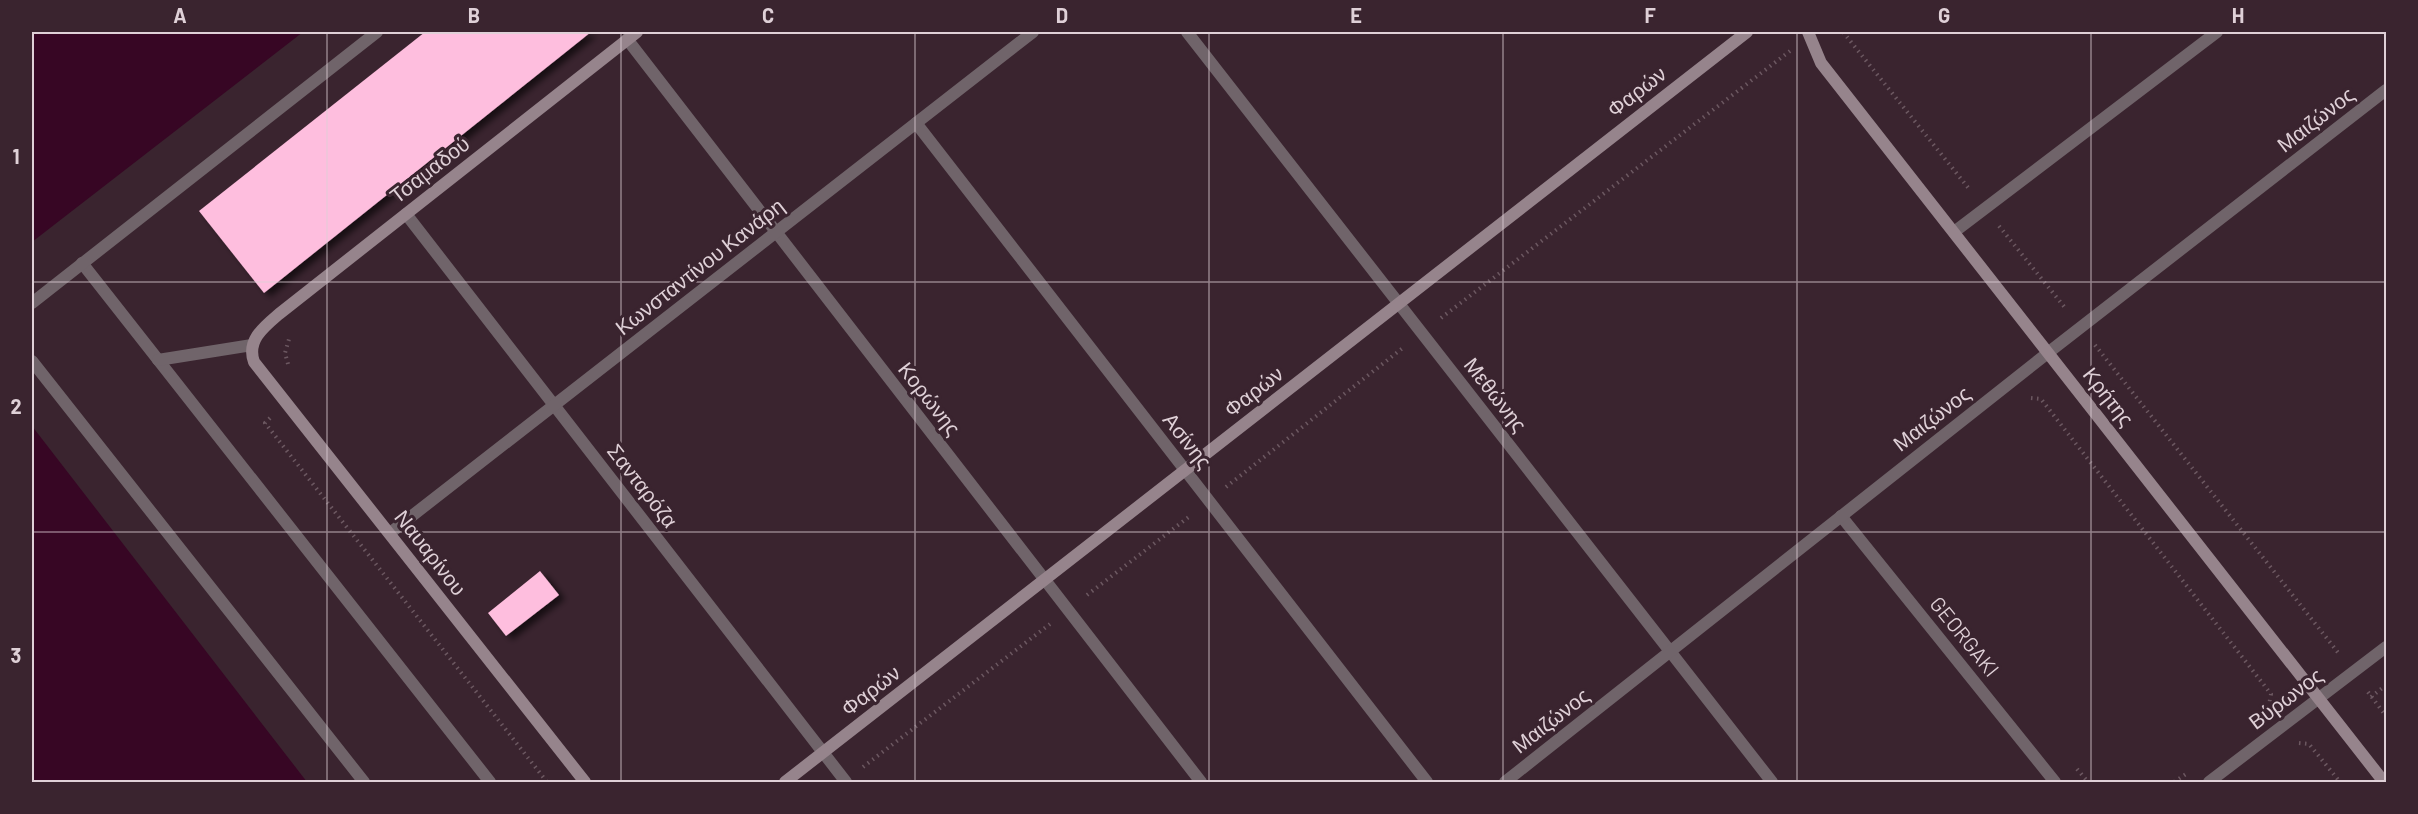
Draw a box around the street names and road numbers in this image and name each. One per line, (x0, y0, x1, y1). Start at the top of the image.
street label: Φαρών (1602, 60, 1670, 122)
street label: Μαιζώνος (2272, 81, 2359, 157)
street label: Τσαμαδού (384, 130, 474, 208)
street label: Κωνσταντίνου Κανάρη (610, 192, 788, 339)
street label: Μεθώνης (1459, 352, 1533, 436)
street label: Κορώνης (894, 356, 967, 440)
street label: Φαρών (1219, 360, 1287, 422)
street label: Κρήτης (2078, 362, 2140, 430)
street label: Μαιζώνος (1888, 380, 1975, 456)
street label: Ασίνης (1159, 407, 1218, 473)
street label: Σανταρόζα (603, 438, 684, 532)
street label: Ναυαρίνου (390, 505, 472, 600)
street label: GEORGAKI (1925, 591, 2005, 681)
street label: Φαρών (836, 659, 904, 721)
street label: Βύρωνος (2243, 662, 2327, 734)
street label: Μαιζώνος (1507, 682, 1594, 758)

